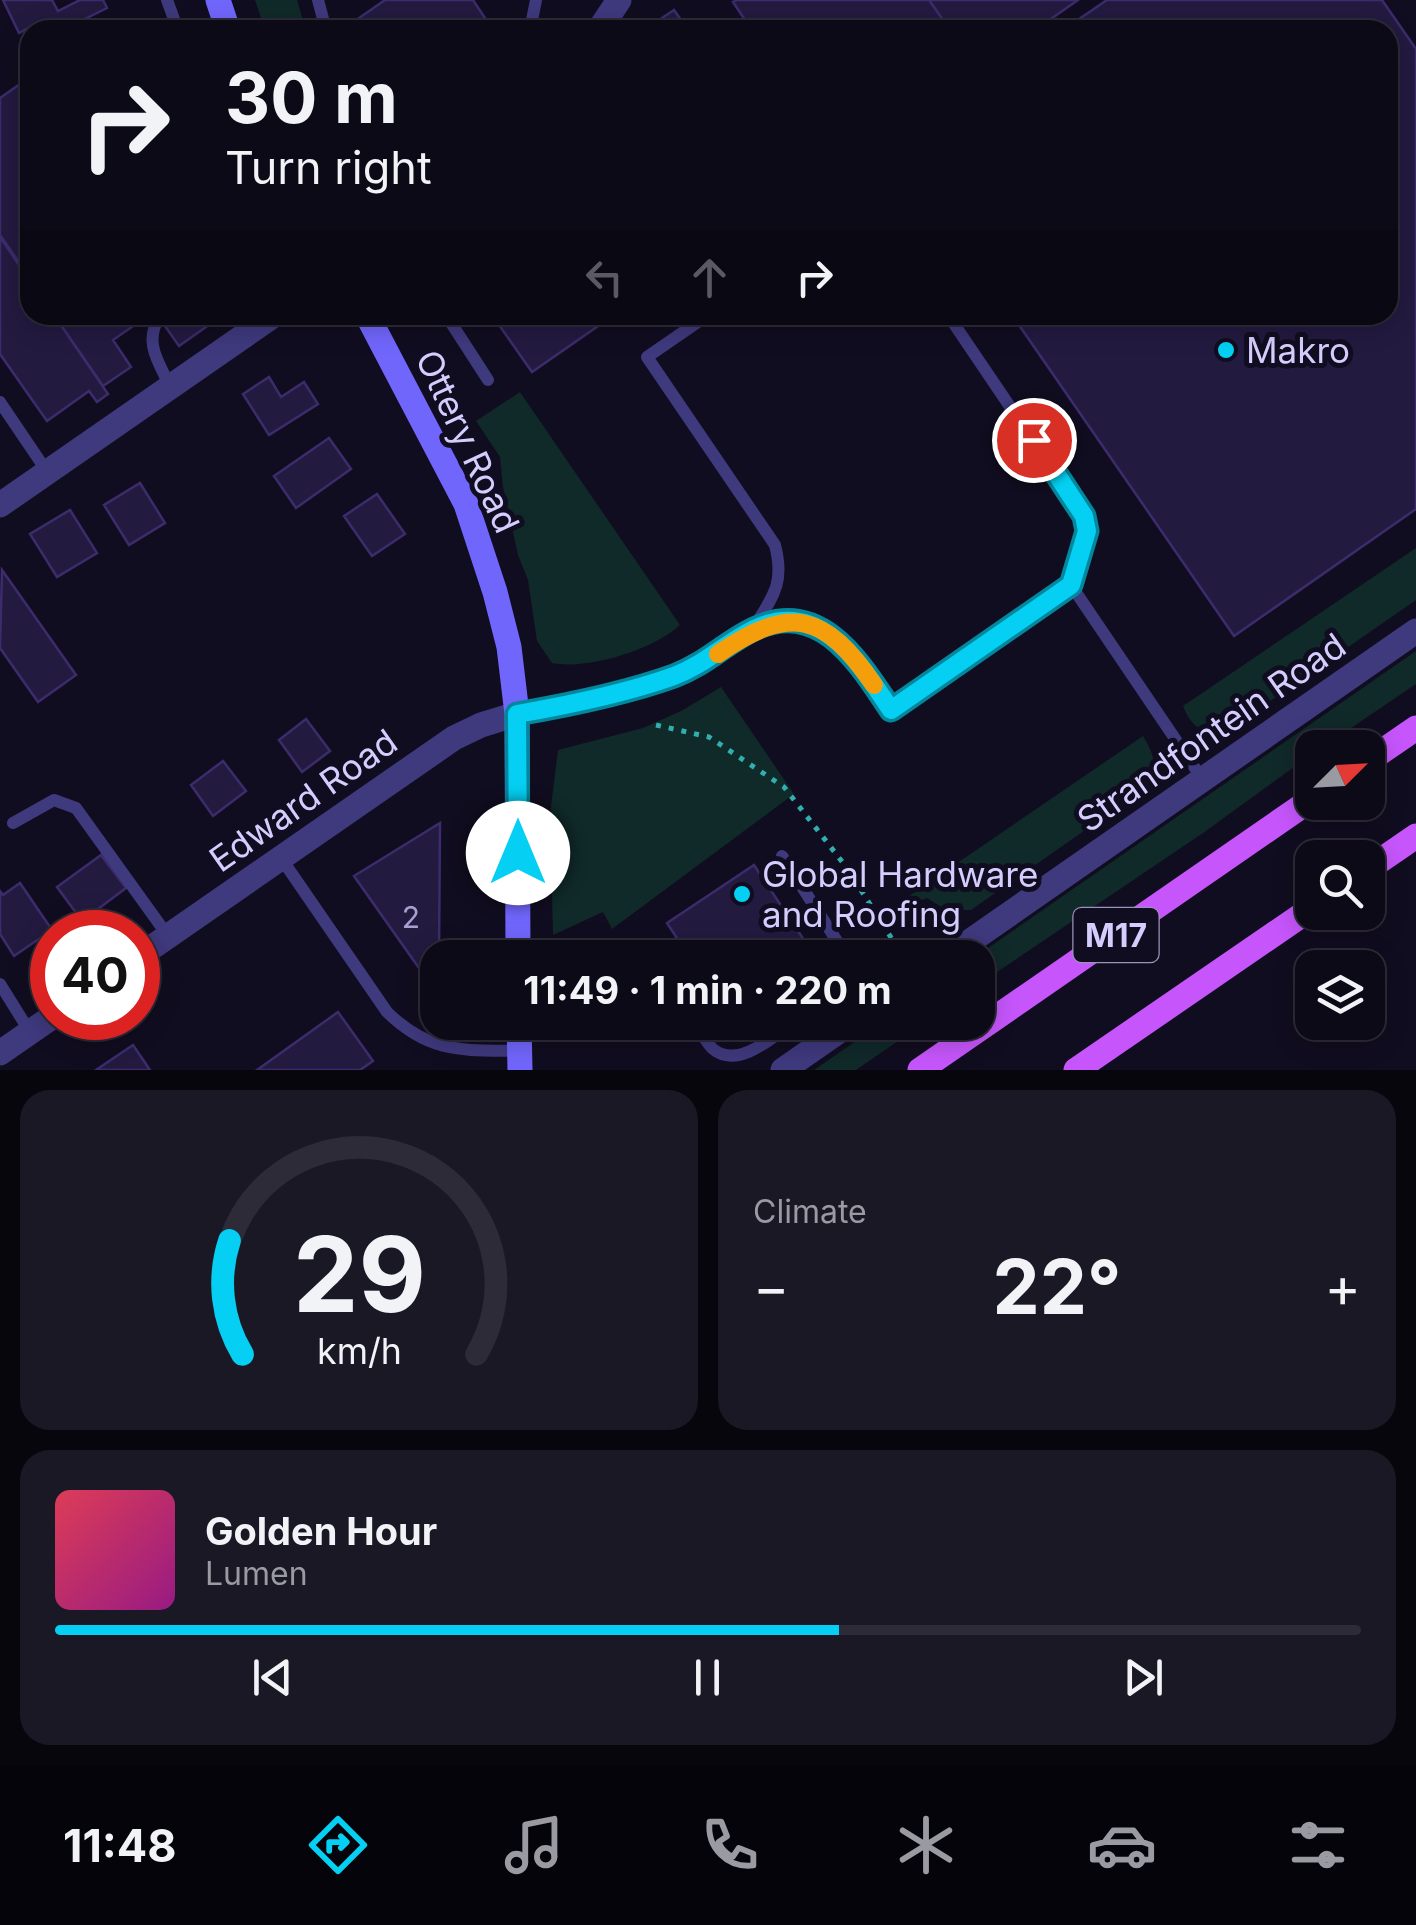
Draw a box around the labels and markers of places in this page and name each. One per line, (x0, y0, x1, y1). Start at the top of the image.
place label: Makro (1246, 329, 1350, 371)
marker: Makro (1215, 339, 1237, 361)
pin (992, 398, 1077, 483)
place label: Global Hardware and Roofing (762, 853, 1038, 935)
marker: Global Hardware and Roofing (731, 883, 753, 905)

